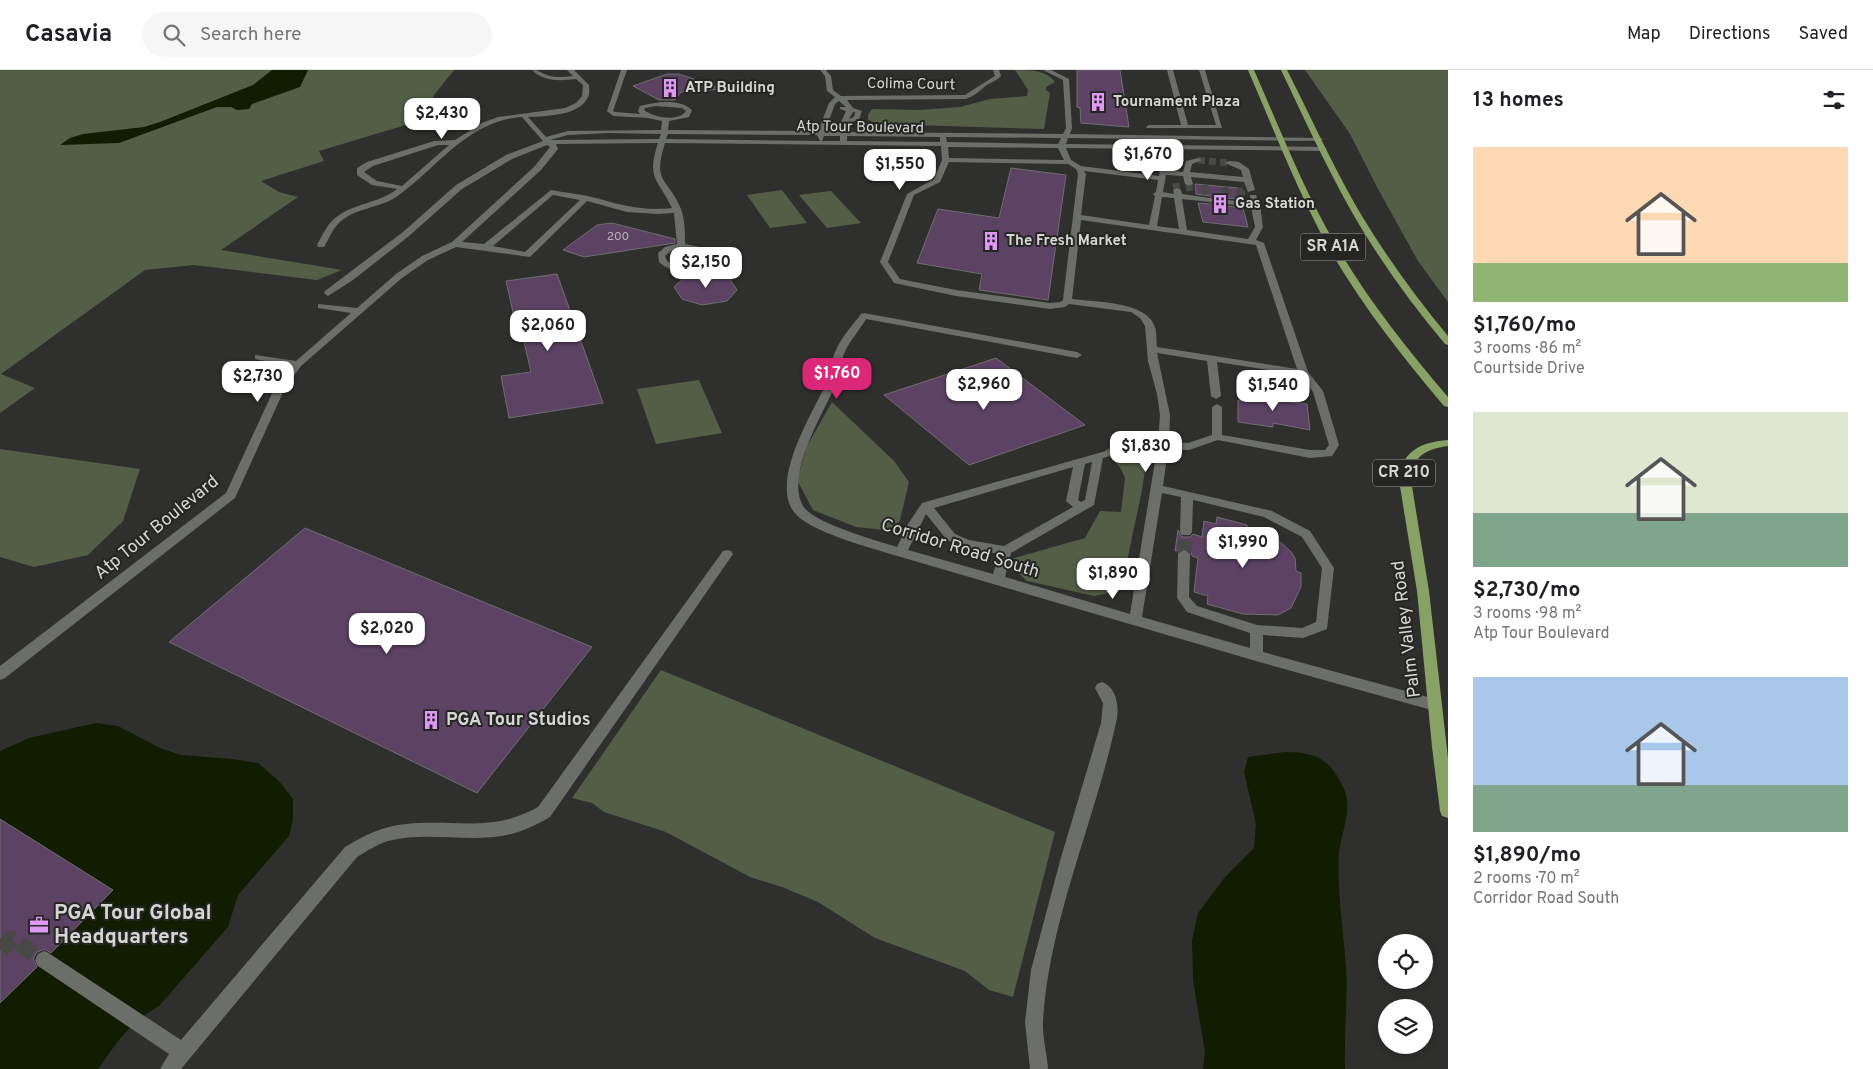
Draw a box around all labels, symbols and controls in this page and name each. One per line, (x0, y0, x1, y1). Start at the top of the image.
search box (142, 12, 492, 57)
text: Casavia (25, 20, 112, 50)
icon: search (160, 21, 188, 49)
text: Search here (200, 23, 302, 47)
text: Map (1627, 23, 1661, 46)
text: Directions (1689, 23, 1771, 46)
text: Saved (1799, 23, 1848, 46)
street label: Colima Court (867, 75, 955, 95)
building icon: ATP Building (659, 77, 681, 99)
place label: ATP Building (685, 79, 775, 98)
icon: filters (1820, 86, 1848, 114)
text: 13 homes (1473, 87, 1564, 114)
building icon: Tournament Plaza (1087, 91, 1109, 113)
place label: Tournament Plaza (1113, 93, 1240, 112)
pin: $2,430 (401, 98, 483, 140)
text: $2,430 (415, 104, 469, 124)
street label: Atp Tour Boulevard (796, 117, 924, 139)
pin: $1,670 (1107, 138, 1189, 181)
text: $1,670 (1123, 145, 1173, 165)
pin: $1,550 (859, 148, 941, 191)
text: $1,550 (875, 155, 925, 175)
icon: home (1616, 179, 1706, 269)
building icon: Gas Station (1209, 193, 1231, 215)
place label: Gas Station (1235, 195, 1315, 214)
house number: 200 (607, 229, 629, 245)
building icon: The Fresh Market (980, 230, 1002, 252)
place label: The Fresh Market (1006, 232, 1127, 251)
road number: SR A1A (1300, 233, 1366, 260)
pin: $2,150 (665, 246, 747, 289)
text: $2,150 (681, 253, 731, 273)
pin: $2,060 (507, 310, 589, 352)
text: $1,760/mo (1473, 312, 1576, 339)
text: $2,060 (521, 316, 575, 336)
text: 3 rooms · 86 m² (1473, 339, 1581, 359)
pin: $1,760 (796, 358, 878, 400)
text: Courtside Drive (1473, 359, 1585, 379)
pin: $2,730 (217, 360, 299, 403)
text: $1,760 (813, 364, 861, 384)
text: $2,730 (233, 367, 283, 387)
pin: $2,960 (943, 368, 1025, 411)
pin: $1,540 (1232, 370, 1314, 412)
text: $2,960 (957, 375, 1011, 395)
text: $1,540 (1247, 376, 1299, 396)
pin: $1,830 (1105, 430, 1187, 473)
text: $1,830 (1121, 437, 1171, 457)
icon: home (1616, 444, 1706, 534)
road number: CR 210 (1373, 459, 1435, 486)
street label: Atp Tour Boulevard (90, 471, 224, 585)
street label: Corridor Road South (878, 514, 1042, 584)
pin: $1,990 (1202, 526, 1284, 569)
text: $1,990 (1218, 533, 1268, 553)
pin: $1,890 (1072, 558, 1154, 600)
street label: Palm Valley Road (1387, 559, 1427, 699)
text: $1,890 (1088, 564, 1138, 584)
text: $2,730/mo (1473, 577, 1580, 604)
text: 3 rooms · 98 m² (1473, 604, 1581, 624)
pin: $2,020 (346, 612, 428, 655)
text: $2,020 (360, 619, 414, 639)
text: Atp Tour Boulevard (1473, 624, 1610, 644)
building icon: PGA Tour Studios (420, 709, 442, 731)
place label: PGA Tour Studios (446, 709, 591, 732)
icon: home (1616, 709, 1706, 799)
text: $1,890/mo (1473, 842, 1581, 869)
text: 2 rooms · 70 m² (1473, 869, 1580, 889)
text: Corridor Road South (1473, 889, 1619, 909)
place label: PGA Tour Global Headquarters (54, 900, 212, 951)
office icon: PGA Tour Global Headquarters (28, 914, 50, 936)
map controls (1378, 934, 1433, 1054)
button: locate (1378, 934, 1433, 989)
button: layers (1378, 999, 1433, 1054)

